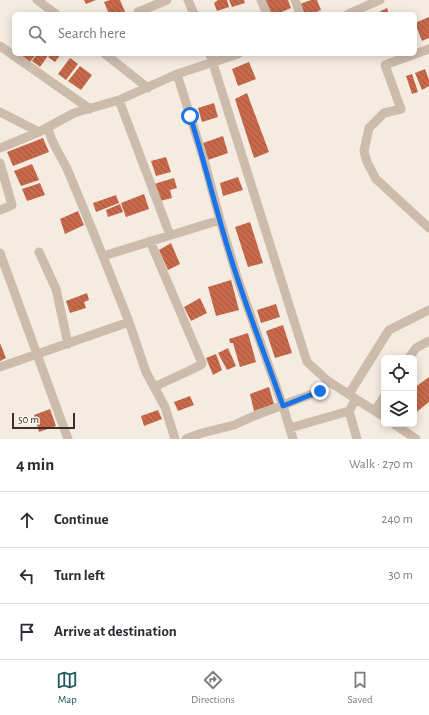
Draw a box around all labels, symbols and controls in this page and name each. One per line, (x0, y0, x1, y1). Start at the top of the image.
search box (12, 12, 417, 56)
icon: search (26, 23, 48, 45)
text: Search here (58, 26, 126, 41)
route start (181, 107, 199, 125)
map controls (381, 355, 417, 427)
button: locate (381, 355, 417, 391)
route end (311, 382, 329, 400)
button: layers (381, 391, 417, 427)
scale bar (12, 411, 75, 430)
text: 50 m (18, 414, 39, 425)
text: 4 min (16, 456, 54, 473)
text: Walk · 270 m (349, 458, 413, 471)
icon: ahead (16, 509, 38, 531)
text: Continue (54, 512, 109, 527)
text: 240 m (381, 513, 413, 526)
icon: left (16, 565, 38, 587)
text: Turn left (54, 568, 105, 583)
text: 30 m (388, 569, 413, 582)
icon: arrive (16, 621, 38, 643)
text: Arrive at destination (54, 624, 177, 639)
tab: Map (56, 669, 78, 706)
tab: Directions (191, 669, 235, 706)
tab: Saved (347, 669, 373, 706)

